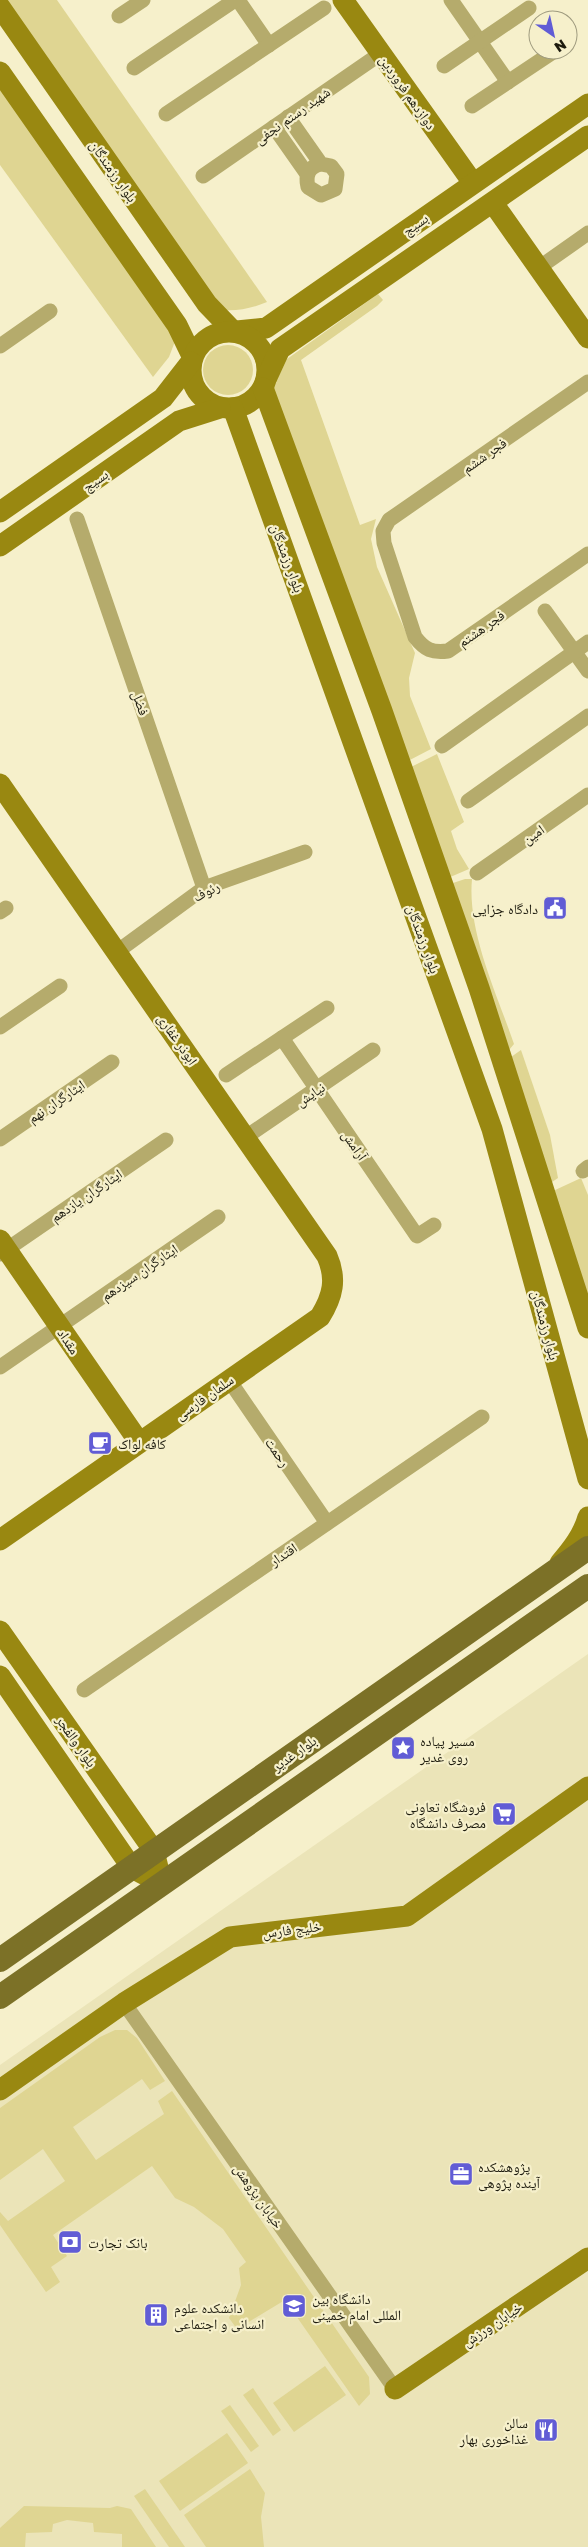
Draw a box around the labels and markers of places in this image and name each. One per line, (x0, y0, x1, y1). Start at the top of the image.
public building icon: دادگاه جزایی (542, 895, 568, 921)
place label: دادگاه جزایی (472, 900, 538, 918)
cafe icon: کافه لواک (87, 1430, 113, 1456)
place label: کافه لواک (118, 1435, 166, 1453)
place label: مسیر پیاده روی غدیر (419, 1732, 475, 1766)
place icon: مسیر پیاده روی غدیر (390, 1735, 416, 1761)
place label: فروشگاه تعاونی مصرف دانشگاه (405, 1798, 486, 1832)
supermarket icon: فروشگاه تعاونی مصرف دانشگاه (491, 1801, 517, 1827)
place label: پژوهشکده آینده پژوهی (478, 2158, 540, 2192)
office icon: پژوهشکده آینده پژوهی (448, 2161, 474, 2187)
bank icon: بانک تجارت (57, 2229, 83, 2255)
place label: بانک تجارت (88, 2234, 148, 2252)
place label: دانشگاه بین المللی امام خمینی (312, 2290, 401, 2325)
school or university icon: دانشگاه بین المللی امام خمینی (281, 2293, 307, 2319)
place label: دانشکده علوم انسانی و اجتماعی (174, 2299, 264, 2333)
building icon: دانشکده علوم انسانی و اجتماعی (143, 2302, 169, 2328)
place label: سالن غذاخوری بهار (459, 2414, 528, 2448)
restaurant icon: سالن غذاخوری بهار (533, 2417, 559, 2443)

